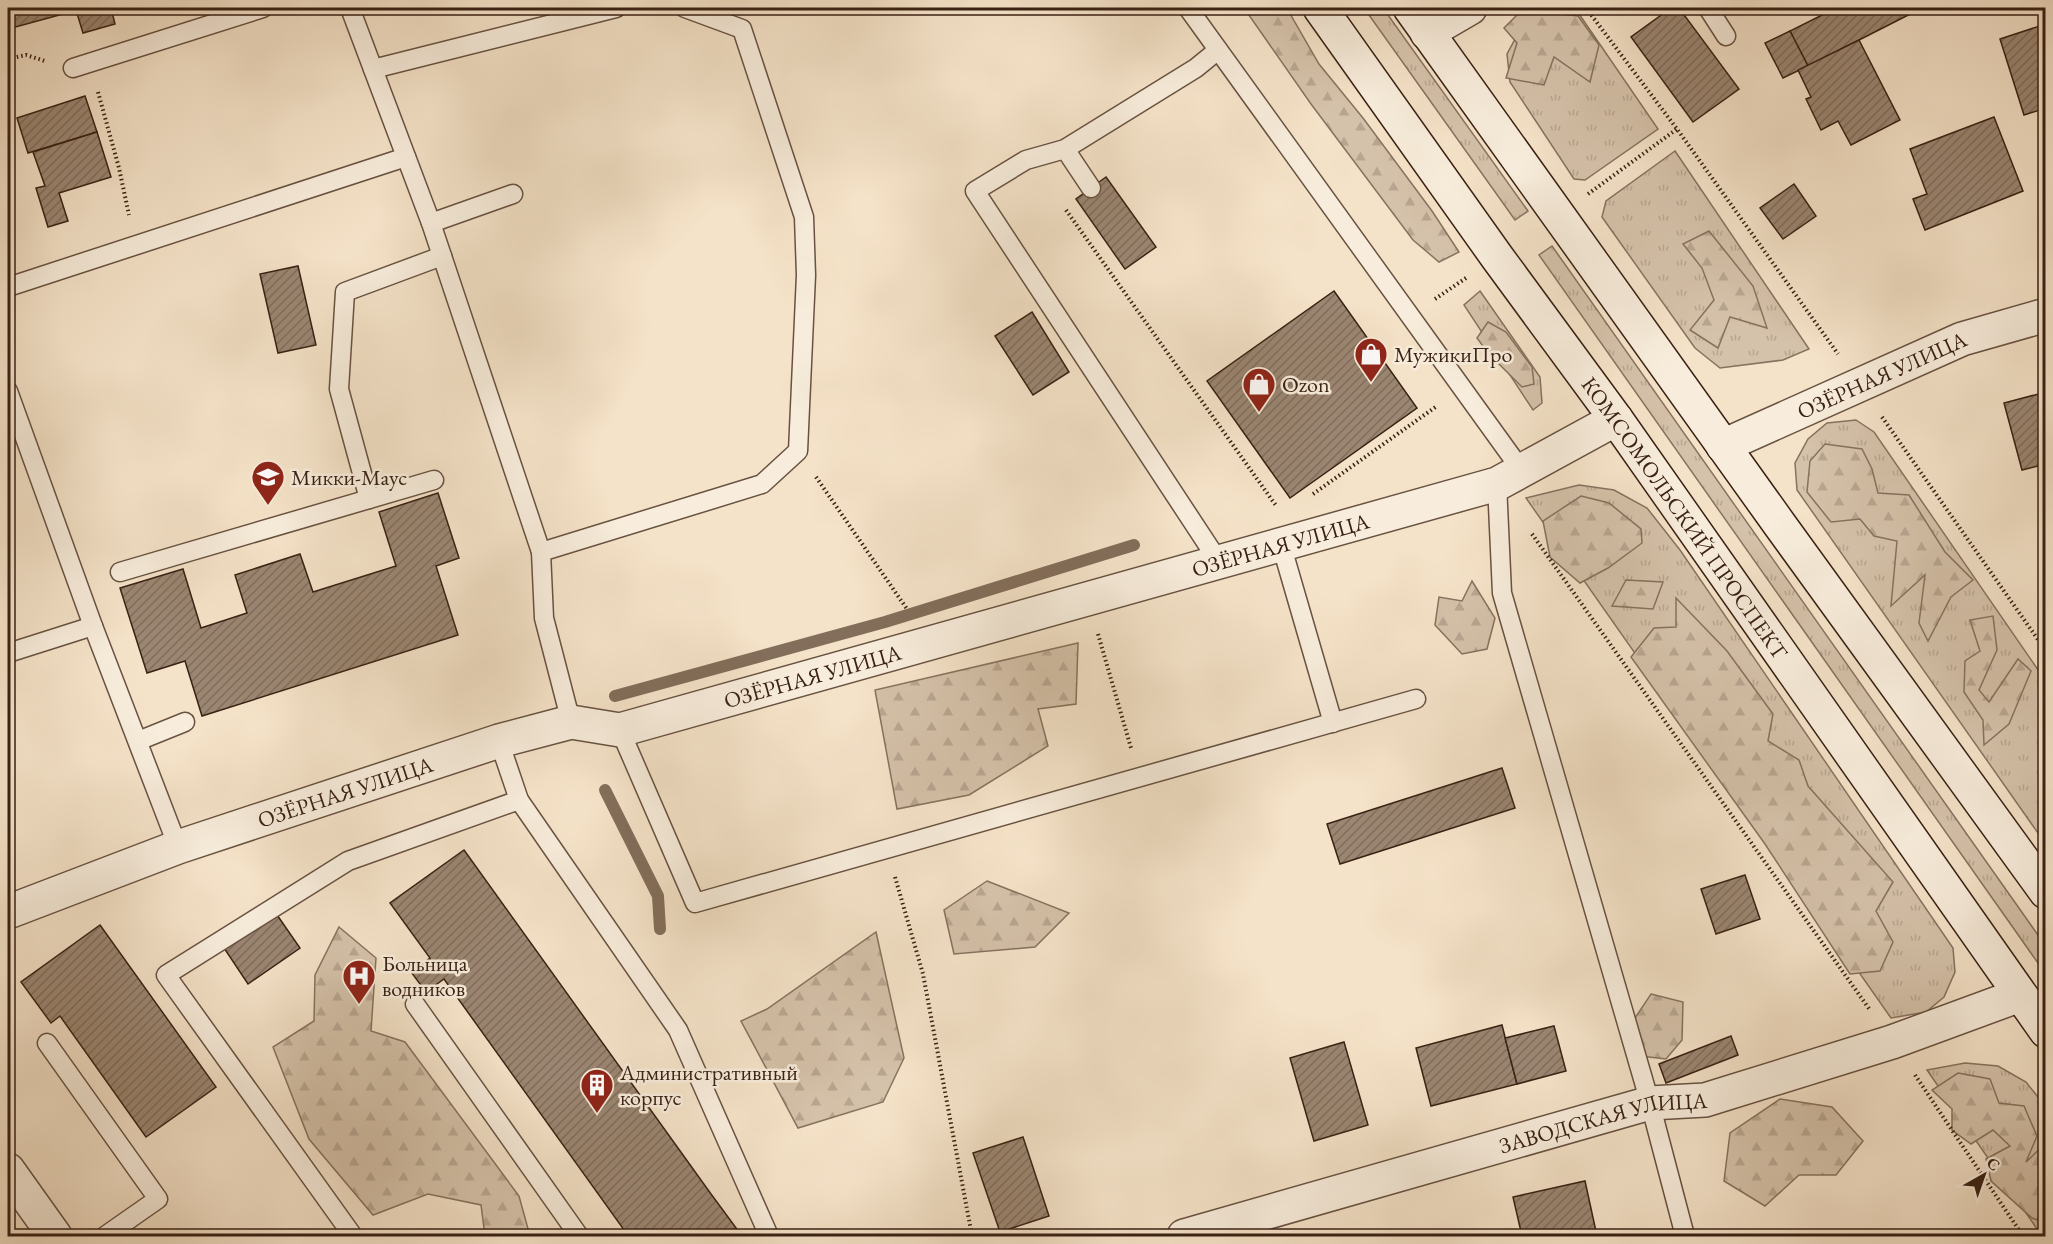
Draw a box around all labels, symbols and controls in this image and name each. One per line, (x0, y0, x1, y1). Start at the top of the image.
street label: ОЗЁРНАЯ УЛИЦА (1793, 324, 1972, 426)
shop icon: МужикиПро (1353, 336, 1389, 383)
place label: МужикиПро (1394, 340, 1512, 369)
shop icon: Ozon (1241, 366, 1277, 413)
place label: Ozon (1282, 370, 1330, 399)
street label: КОМСОМОЛЬСКИЙ ПРОСПЕКТ (1575, 371, 1794, 665)
school or university icon: Микки-Маус (250, 459, 286, 506)
place label: Микки-Маус (291, 463, 407, 492)
street label: ОЗЁРНАЯ УЛИЦА (1188, 506, 1373, 584)
street label: ОЗЁРНАЯ УЛИЦА (721, 638, 905, 715)
street label: ОЗЁРНАЯ УЛИЦА (254, 750, 437, 835)
place label: Больница водников (382, 949, 468, 1003)
hospital icon: Больница водников (341, 958, 377, 1005)
place label: Административный корпус (619, 1058, 798, 1112)
building icon: Административный корпус (579, 1067, 615, 1114)
street label: ЗАВОДСКАЯ УЛИЦА (1496, 1086, 1709, 1160)
north arrow (1954, 1145, 2014, 1205)
text: С (1982, 1152, 2004, 1176)

